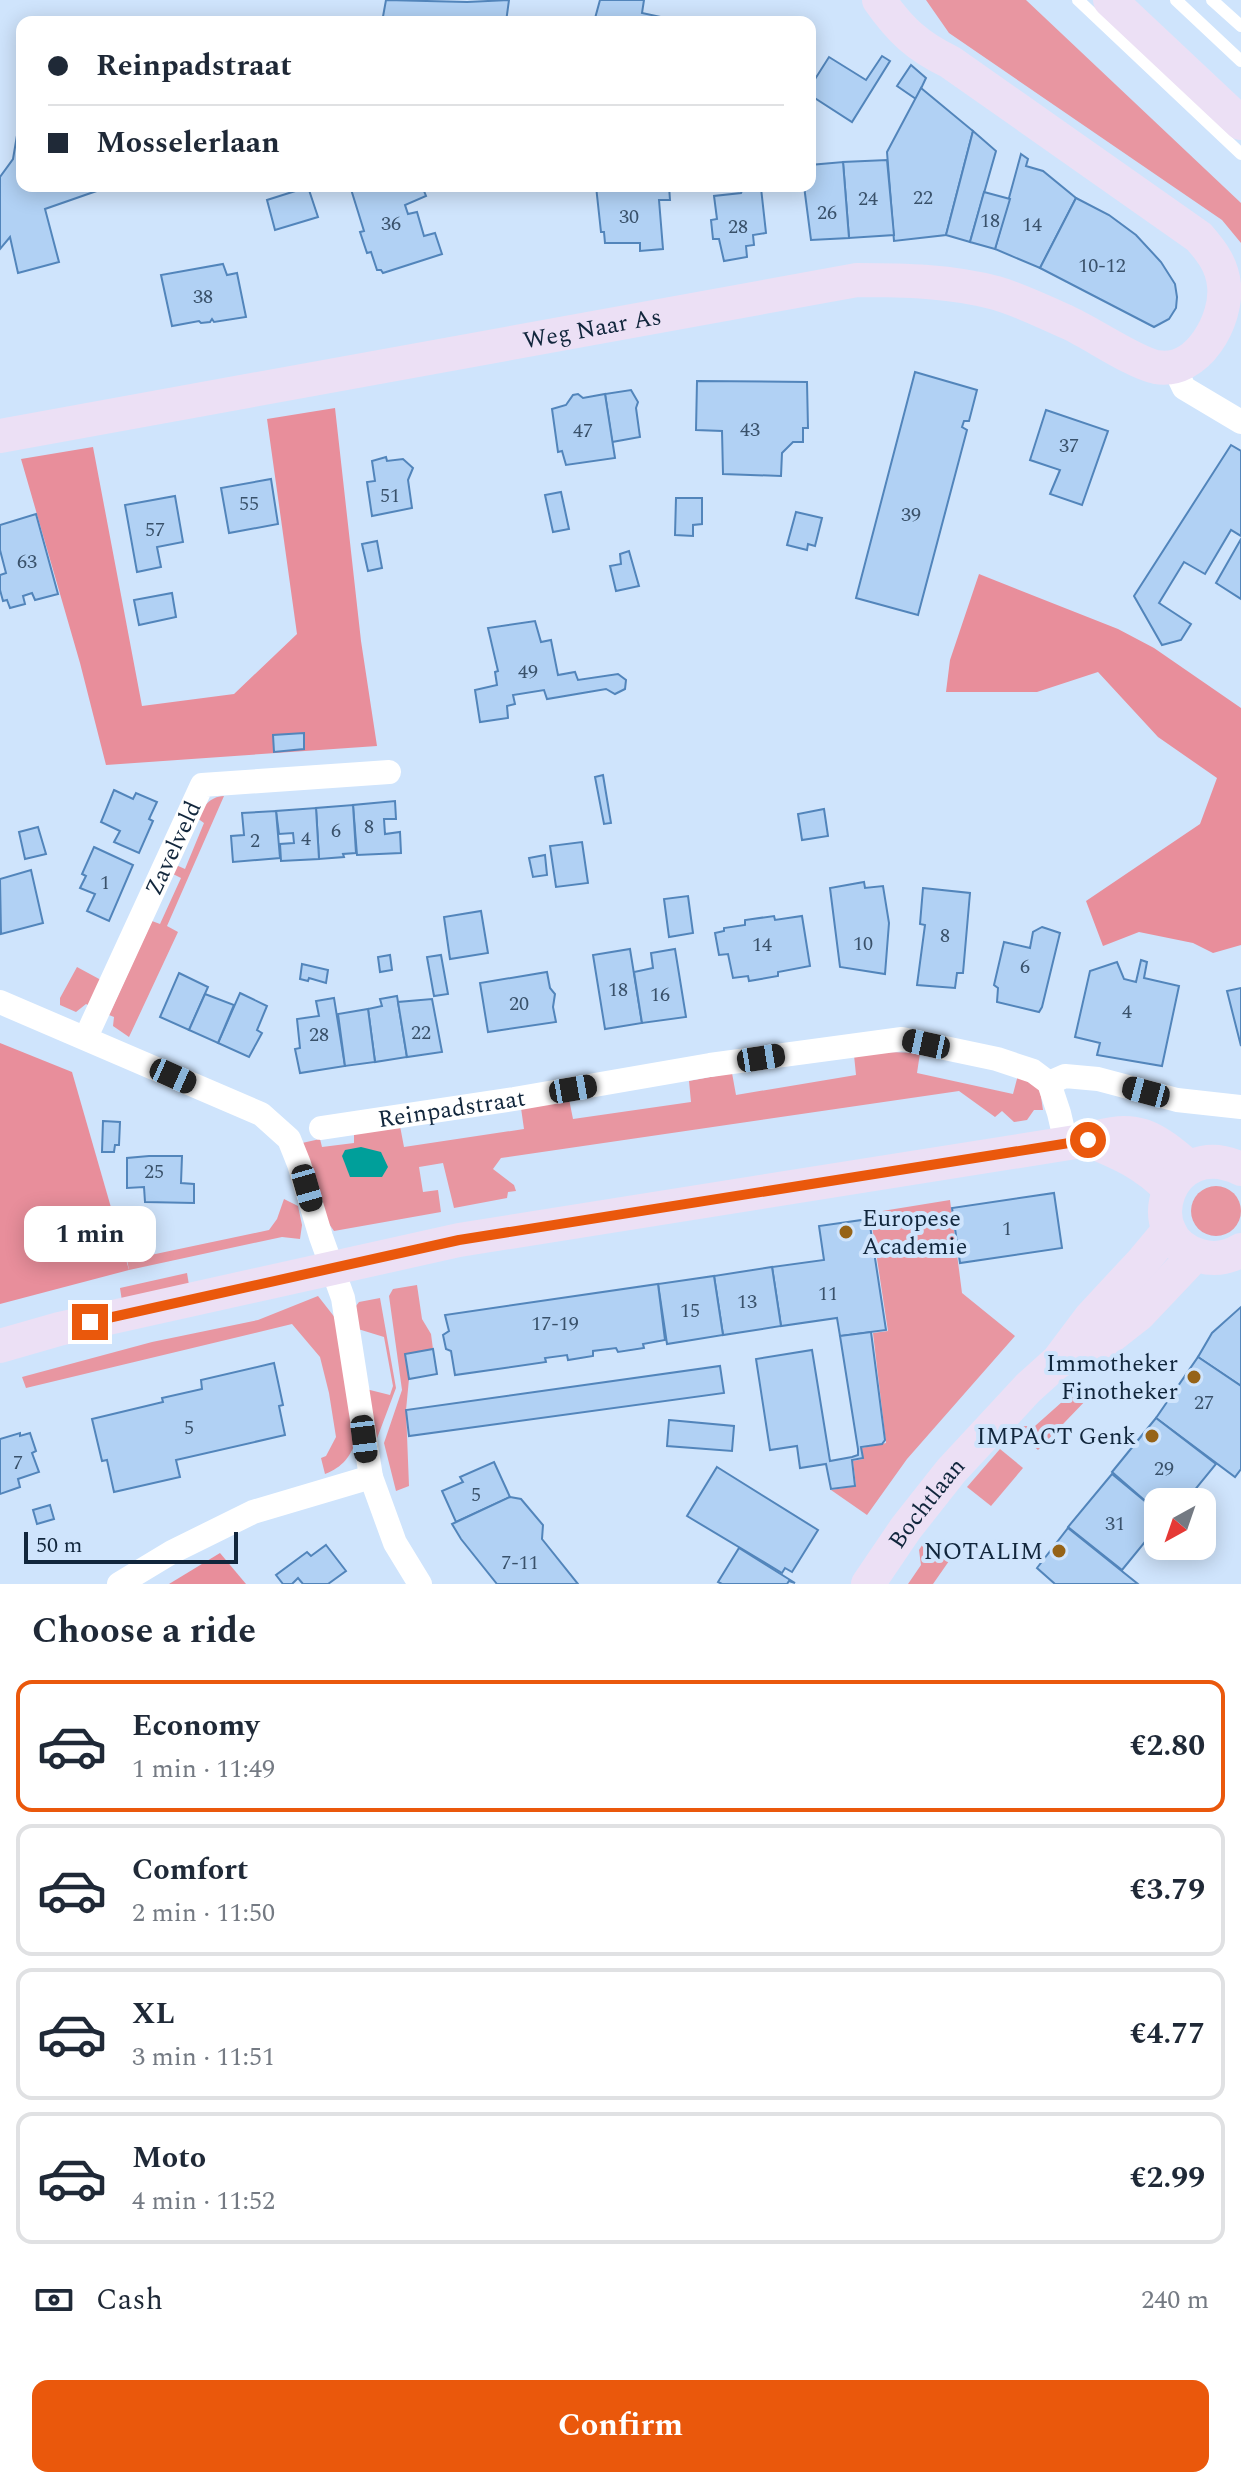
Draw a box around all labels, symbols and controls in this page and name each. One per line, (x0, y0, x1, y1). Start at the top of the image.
text: Reinpadstraat (96, 43, 292, 89)
text: Mosselerlaan (96, 120, 280, 166)
house number: 22 (913, 183, 933, 213)
house number: 24 (858, 184, 878, 214)
house number: 26 (817, 198, 837, 228)
house number: 30 (619, 202, 639, 232)
house number: 18 (980, 206, 1000, 236)
house number: 36 (381, 209, 401, 239)
house number: 14 (1022, 210, 1042, 240)
house number: 28 (728, 212, 748, 242)
house number: 10-12 (1078, 251, 1126, 281)
house number: 38 (193, 282, 213, 312)
street label: Weg Naar As (520, 299, 665, 359)
house number: 43 (740, 415, 760, 445)
house number: 47 (573, 416, 593, 446)
house number: 37 (1059, 431, 1079, 461)
house number: 51 (380, 481, 400, 511)
house number: 55 (239, 489, 259, 519)
house number: 39 (901, 500, 921, 530)
house number: 57 (145, 515, 165, 545)
house number: 63 (17, 547, 37, 577)
house number: 49 (518, 657, 538, 687)
street label: Zavelveld (136, 795, 211, 902)
house number: 8 (364, 812, 374, 842)
house number: 6 (331, 816, 341, 846)
house number: 4 (301, 824, 311, 854)
house number: 2 (250, 826, 260, 856)
house number: 1 (100, 868, 110, 898)
house number: 8 (940, 921, 950, 951)
house number: 10 (853, 929, 873, 959)
house number: 14 (752, 930, 772, 960)
house number: 6 (1020, 952, 1030, 982)
house number: 18 (608, 975, 628, 1005)
house number: 16 (650, 980, 670, 1010)
house number: 20 (509, 989, 529, 1019)
house number: 4 (1122, 997, 1132, 1027)
house number: 22 (411, 1018, 431, 1048)
house number: 28 (309, 1020, 329, 1050)
car (900, 1027, 952, 1061)
car (735, 1042, 787, 1074)
car (146, 1055, 200, 1097)
car (547, 1073, 599, 1105)
car (1120, 1074, 1172, 1110)
street label: Reinpadstraat (376, 1080, 528, 1138)
route start (1070, 1122, 1106, 1158)
house number: 25 (144, 1157, 164, 1187)
car (289, 1162, 325, 1214)
place label: Europese Academie (862, 1201, 967, 1265)
callout: 1 min (24, 1206, 156, 1262)
text: 1 min (55, 1214, 125, 1254)
house number: 1 (1002, 1214, 1012, 1244)
marker: Europese Academie (837, 1223, 855, 1241)
house number: 11 (818, 1279, 838, 1309)
house number: 13 (737, 1287, 757, 1317)
house number: 15 (680, 1296, 700, 1326)
route end (72, 1304, 108, 1340)
house number: 17-19 (531, 1309, 579, 1339)
place label: Immotheker Finotheker (1046, 1346, 1178, 1410)
marker: Immotheker Finotheker (1185, 1368, 1203, 1386)
house number: 27 (1194, 1388, 1214, 1418)
house number: 5 (184, 1413, 194, 1443)
car (349, 1414, 379, 1464)
place label: IMPACT Genk (976, 1419, 1136, 1455)
marker: IMPACT Genk (1143, 1427, 1161, 1445)
house number: 7 (13, 1448, 23, 1478)
street label: Bochtlaan (880, 1450, 974, 1556)
house number: 29 (1154, 1454, 1174, 1484)
house number: 5 (471, 1480, 481, 1510)
north arrow (1144, 1488, 1216, 1560)
map controls (1144, 1488, 1216, 1560)
house number: 31 (1105, 1509, 1125, 1539)
scale bar (24, 1528, 238, 1564)
text: 50 m (36, 1529, 82, 1562)
place label: NOTALIM (924, 1534, 1043, 1570)
marker: NOTALIM (1050, 1542, 1068, 1560)
house number: 7-11 (501, 1548, 539, 1578)
text: Choose a ride (32, 1604, 256, 1659)
text: Economy (132, 1703, 259, 1749)
icon: car (36, 1710, 108, 1782)
text: €2.80 (1130, 1723, 1205, 1769)
text: 1 min · 11:49 (132, 1749, 275, 1789)
text: Comfort (132, 1847, 248, 1893)
icon: car (36, 1854, 108, 1926)
text: €3.79 (1130, 1867, 1205, 1913)
text: 2 min · 11:50 (132, 1893, 275, 1933)
text: XL (132, 1991, 175, 2037)
icon: car (36, 1998, 108, 2070)
text: €4.77 (1130, 2011, 1205, 2057)
text: 3 min · 11:51 (132, 2037, 275, 2077)
text: Moto (132, 2135, 206, 2181)
icon: car (36, 2142, 108, 2214)
text: €2.99 (1130, 2155, 1205, 2201)
text: 4 min · 11:52 (132, 2181, 275, 2221)
text: Cash (96, 2277, 163, 2323)
icon: cash (32, 2278, 76, 2322)
text: 240 m (1141, 2280, 1209, 2320)
button: Confirm (32, 2380, 1209, 2472)

